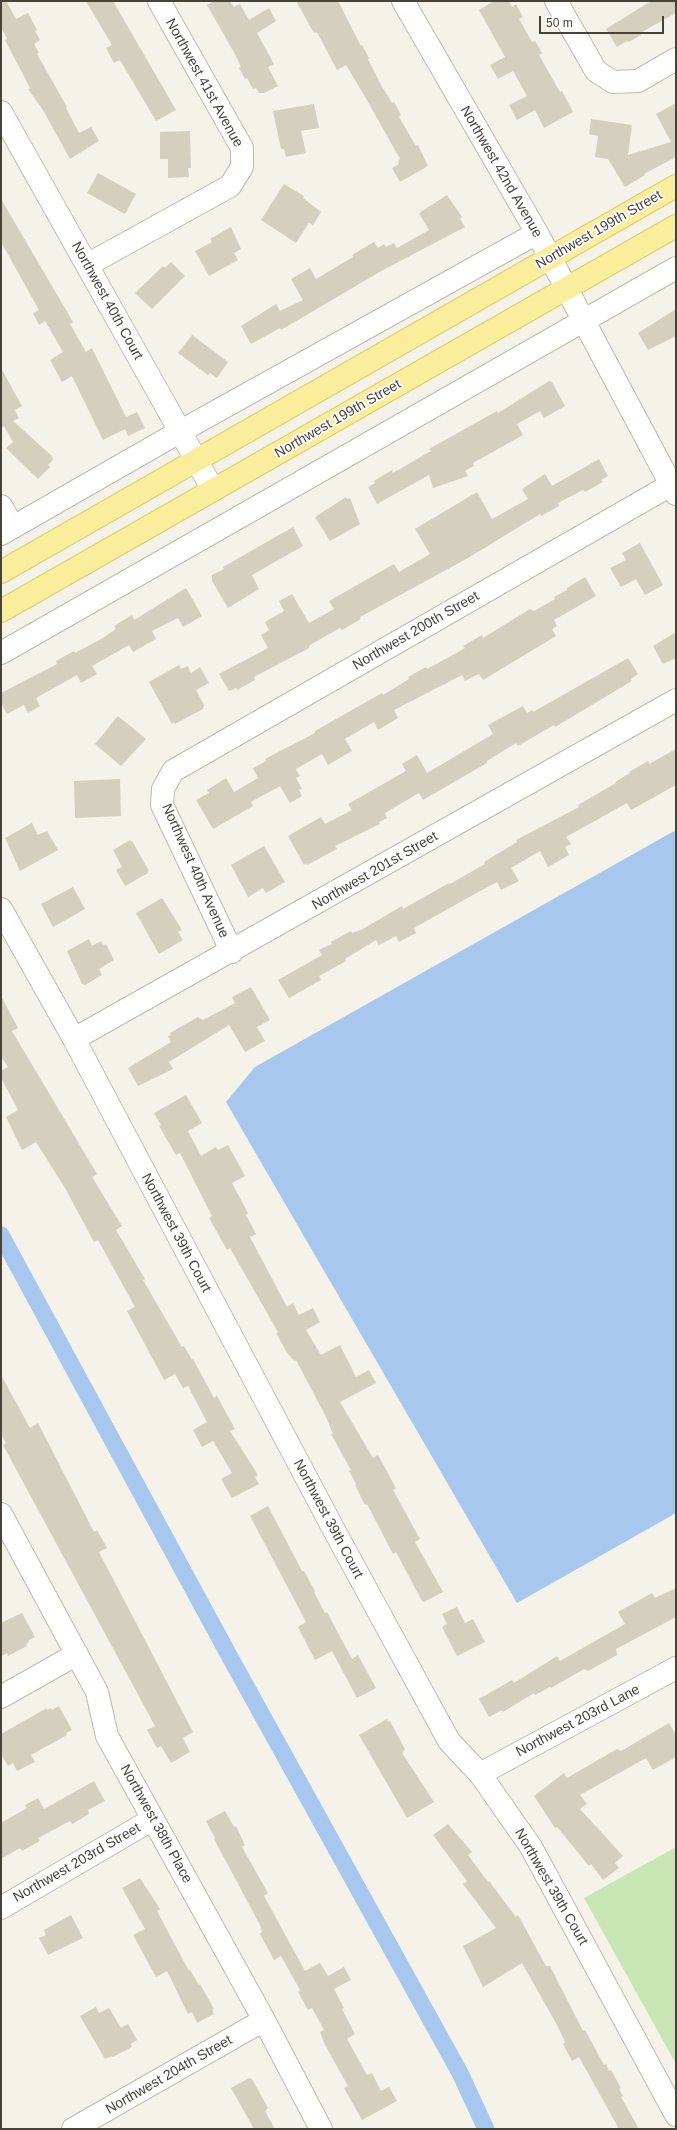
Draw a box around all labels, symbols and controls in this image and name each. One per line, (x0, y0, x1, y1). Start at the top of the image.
scale bar (541, 8, 666, 34)
street label: Northwest 41st Avenue (162, 16, 246, 150)
text: 50 m (546, 16, 573, 30)
street label: Northwest 42nd Avenue (456, 103, 546, 241)
street label: Northwest 199th Street (533, 187, 665, 273)
street label: Northwest 40th Court (68, 239, 146, 363)
street label: Northwest 199th Street (272, 376, 404, 462)
street label: Northwest 200th Street (350, 588, 482, 674)
street label: Northwest 40th Avenue (158, 801, 232, 941)
street label: Northwest 201st Street (309, 828, 441, 914)
street label: Northwest 39th Court (138, 1171, 214, 1295)
street label: Northwest 39th Court (290, 1457, 366, 1581)
street label: Northwest 203rd Lane (513, 1681, 643, 1761)
street label: Northwest 38th Place (116, 1762, 196, 1886)
street label: Northwest 203rd Street (10, 1820, 144, 1906)
street label: Northwest 39th Court (511, 1826, 591, 1948)
street label: Northwest 204th Street (103, 2032, 235, 2118)

